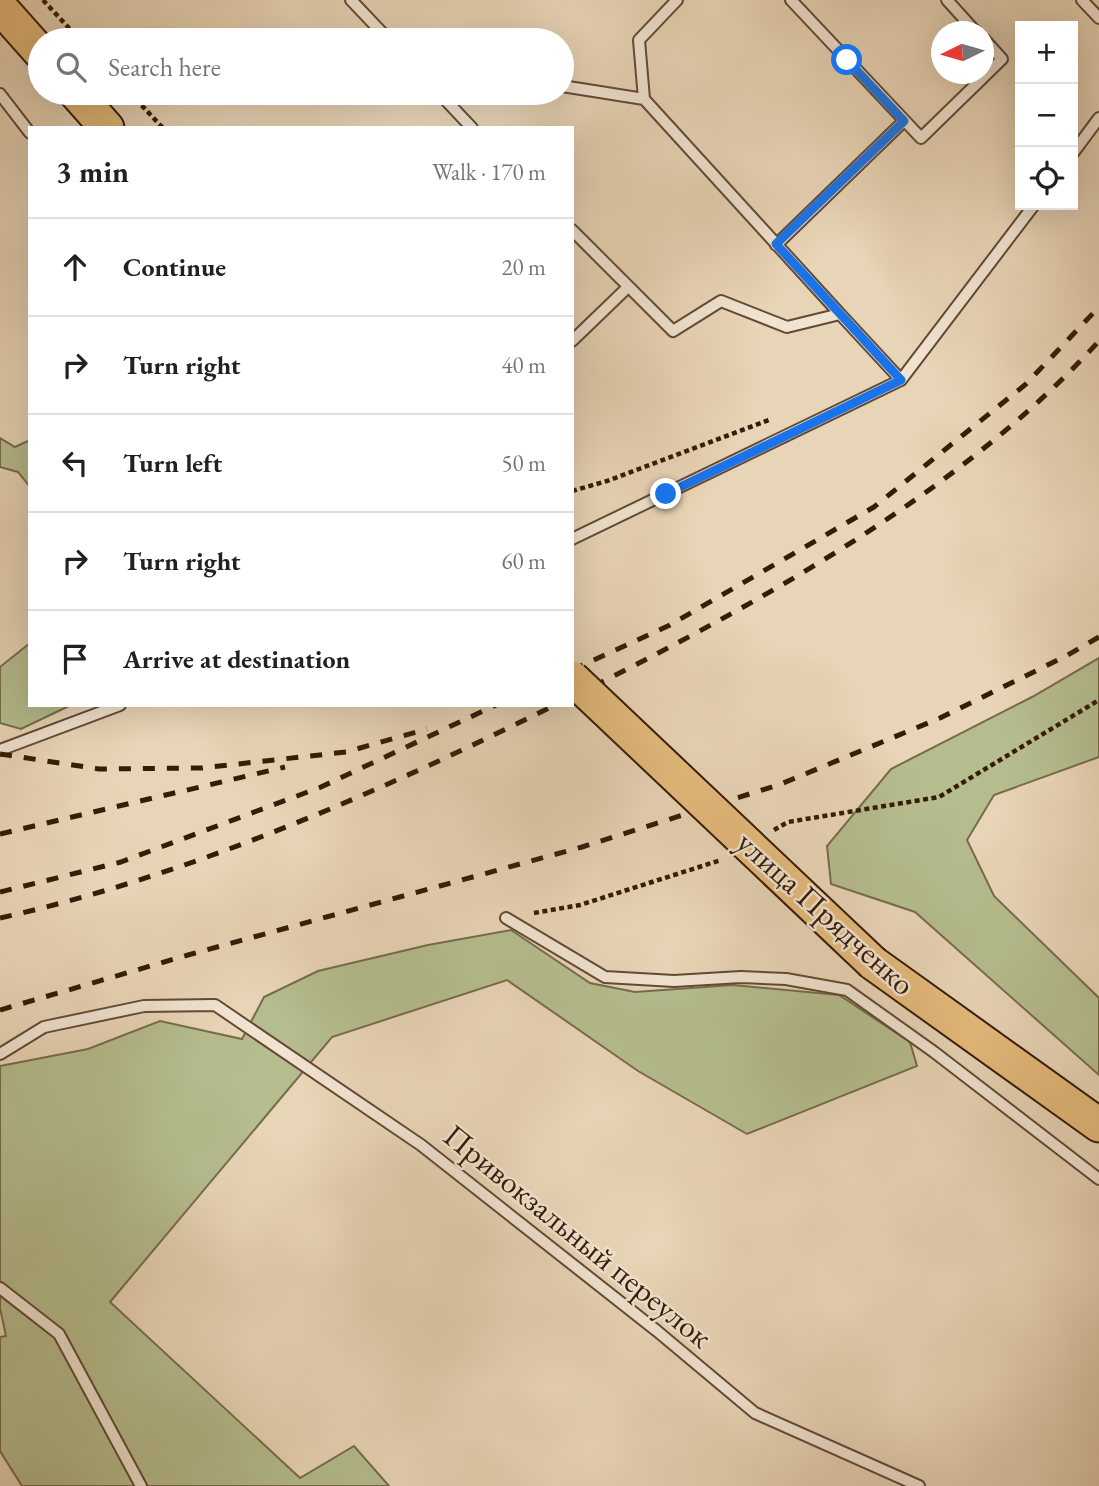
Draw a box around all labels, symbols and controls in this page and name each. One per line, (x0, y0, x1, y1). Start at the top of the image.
north arrow (931, 21, 994, 84)
map controls (1015, 21, 1078, 210)
button: + (1015, 21, 1078, 84)
search box (28, 28, 574, 105)
route start (831, 44, 862, 75)
icon: search (52, 48, 90, 86)
text: Search here (108, 50, 221, 84)
button: − (1015, 84, 1078, 147)
button: locate (1015, 147, 1078, 210)
text: 3 min (56, 152, 129, 191)
text: Walk · 170 m (432, 157, 546, 187)
icon: ahead (56, 248, 94, 286)
text: Continue (123, 250, 226, 284)
text: 20 m (501, 252, 546, 282)
icon: right (56, 346, 94, 384)
text: Turn right (123, 348, 241, 382)
text: 40 m (501, 350, 546, 380)
icon: left (56, 444, 94, 482)
text: Turn left (123, 446, 222, 480)
text: 50 m (501, 448, 546, 478)
route end (650, 478, 681, 509)
icon: right (56, 542, 94, 580)
text: Turn right (123, 544, 241, 578)
text: 60 m (501, 546, 546, 576)
icon: arrive (56, 640, 94, 678)
text: Arrive at destination (123, 642, 350, 676)
street label: улица Прядченко (728, 822, 924, 1004)
street label: Привокзальный переулок (435, 1115, 721, 1357)

